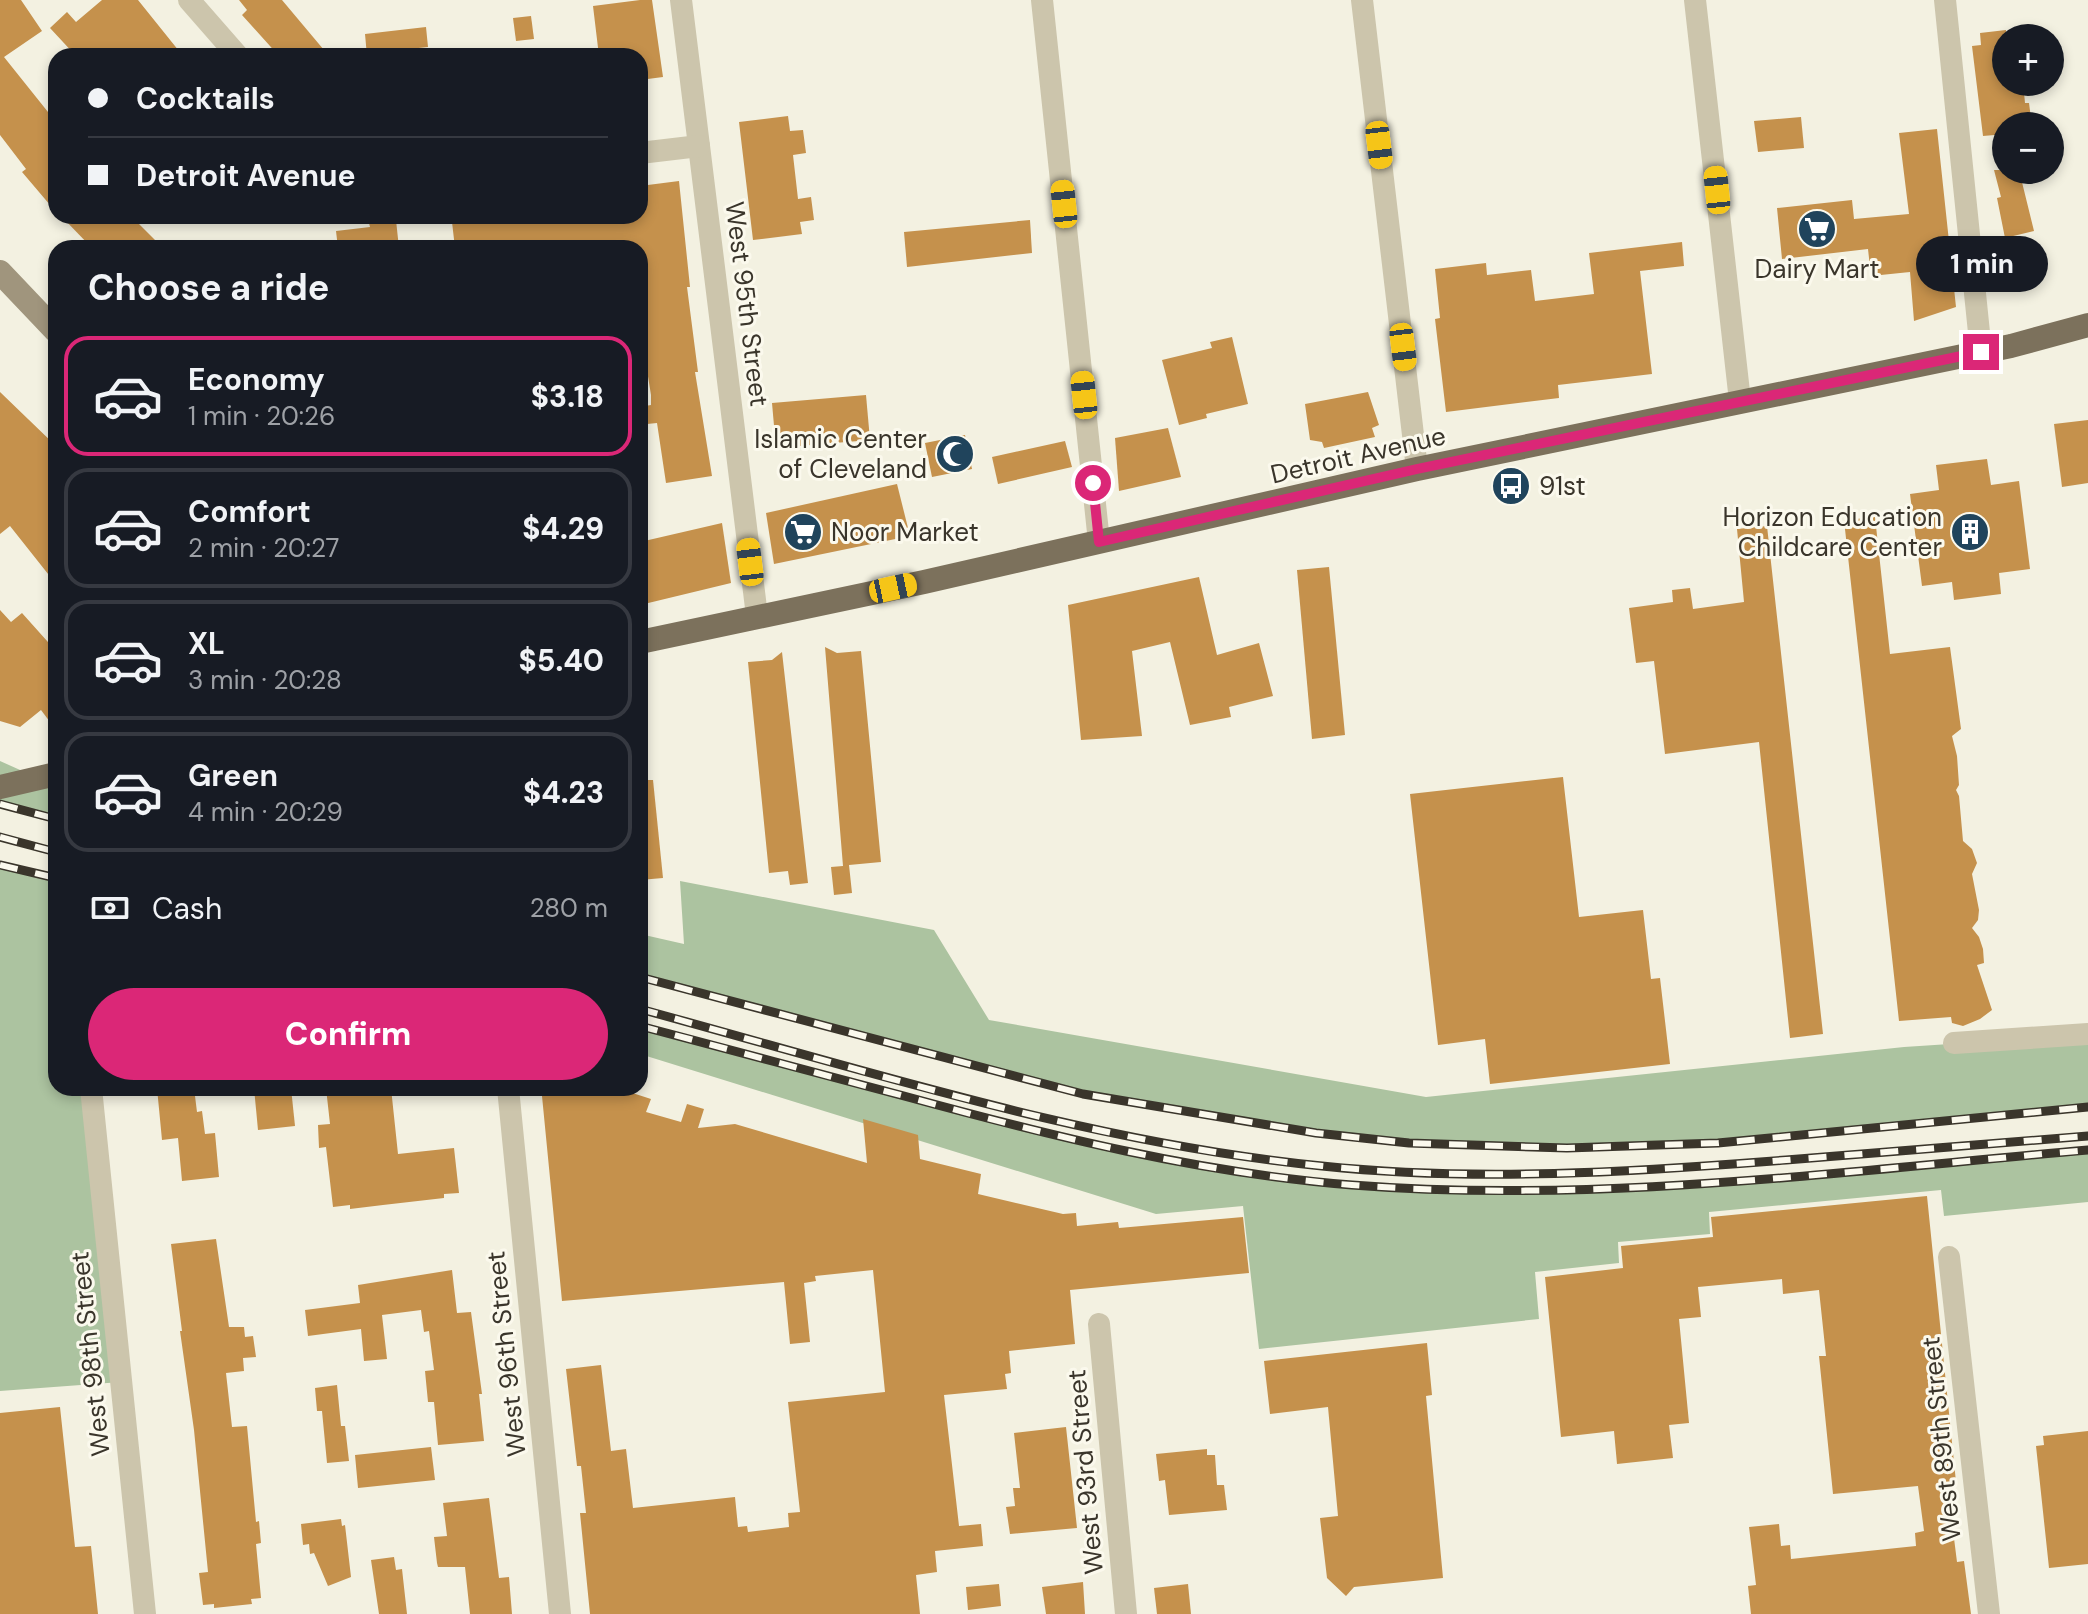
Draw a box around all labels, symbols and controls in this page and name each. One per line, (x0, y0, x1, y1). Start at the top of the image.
map controls (1992, 24, 2064, 184)
button: + (1992, 24, 2064, 96)
text: Cocktails (136, 79, 275, 118)
button: − (1992, 112, 2064, 184)
car (1364, 120, 1394, 170)
text: Detroit Avenue (136, 156, 356, 195)
car (1703, 165, 1731, 215)
car (1050, 179, 1078, 229)
street label: West 95th Street (718, 200, 776, 408)
supermarket icon: Dairy Mart (1796, 208, 1838, 250)
callout: 1 min (1915, 236, 2047, 292)
text: 1 min (1950, 247, 2014, 281)
place label: Dairy Mart (1754, 252, 1880, 286)
text: Choose a ride (88, 264, 329, 311)
car (1388, 322, 1418, 372)
route end (1963, 334, 1999, 370)
icon: car (92, 360, 164, 432)
text: Economy (188, 360, 325, 399)
car (1070, 370, 1098, 420)
text: $3.18 (531, 377, 604, 416)
text: 1 min · 20:26 (188, 399, 335, 433)
street label: Detroit Avenue (1267, 418, 1449, 492)
place label: Islamic Center of Cleveland (754, 422, 927, 486)
mosque icon: Islamic Center of Cleveland (934, 433, 976, 475)
route start (1075, 465, 1111, 501)
bus stop icon: 91st (1490, 465, 1532, 507)
place label: 91st (1539, 469, 1586, 503)
icon: car (92, 492, 164, 564)
text: Comfort (188, 492, 311, 531)
place label: Horizon Education Childcare Center (1723, 500, 1942, 564)
text: $4.29 (522, 509, 604, 548)
supermarket icon: Noor Market (782, 511, 824, 553)
building icon: Horizon Education Childcare Center (1949, 511, 1991, 553)
place label: Noor Market (831, 515, 979, 549)
text: 2 min · 20:27 (188, 531, 339, 565)
car (735, 537, 765, 587)
car (867, 571, 919, 605)
icon: car (92, 624, 164, 696)
text: XL (188, 624, 225, 663)
text: $5.40 (519, 641, 604, 680)
text: 3 min · 20:28 (188, 663, 342, 697)
icon: car (92, 756, 164, 828)
text: Green (188, 756, 278, 795)
text: $4.23 (523, 773, 604, 812)
text: 4 min · 20:29 (188, 795, 343, 829)
icon: cash (88, 886, 132, 930)
text: Cash (152, 889, 222, 928)
text: 280 m (530, 891, 608, 925)
button: Confirm (88, 988, 608, 1080)
street label: West 96th Street (478, 1249, 534, 1459)
street label: West 98th Street (62, 1250, 118, 1458)
street label: West 89th Street (1913, 1335, 1969, 1543)
street label: West 93rd Street (1059, 1368, 1111, 1576)

